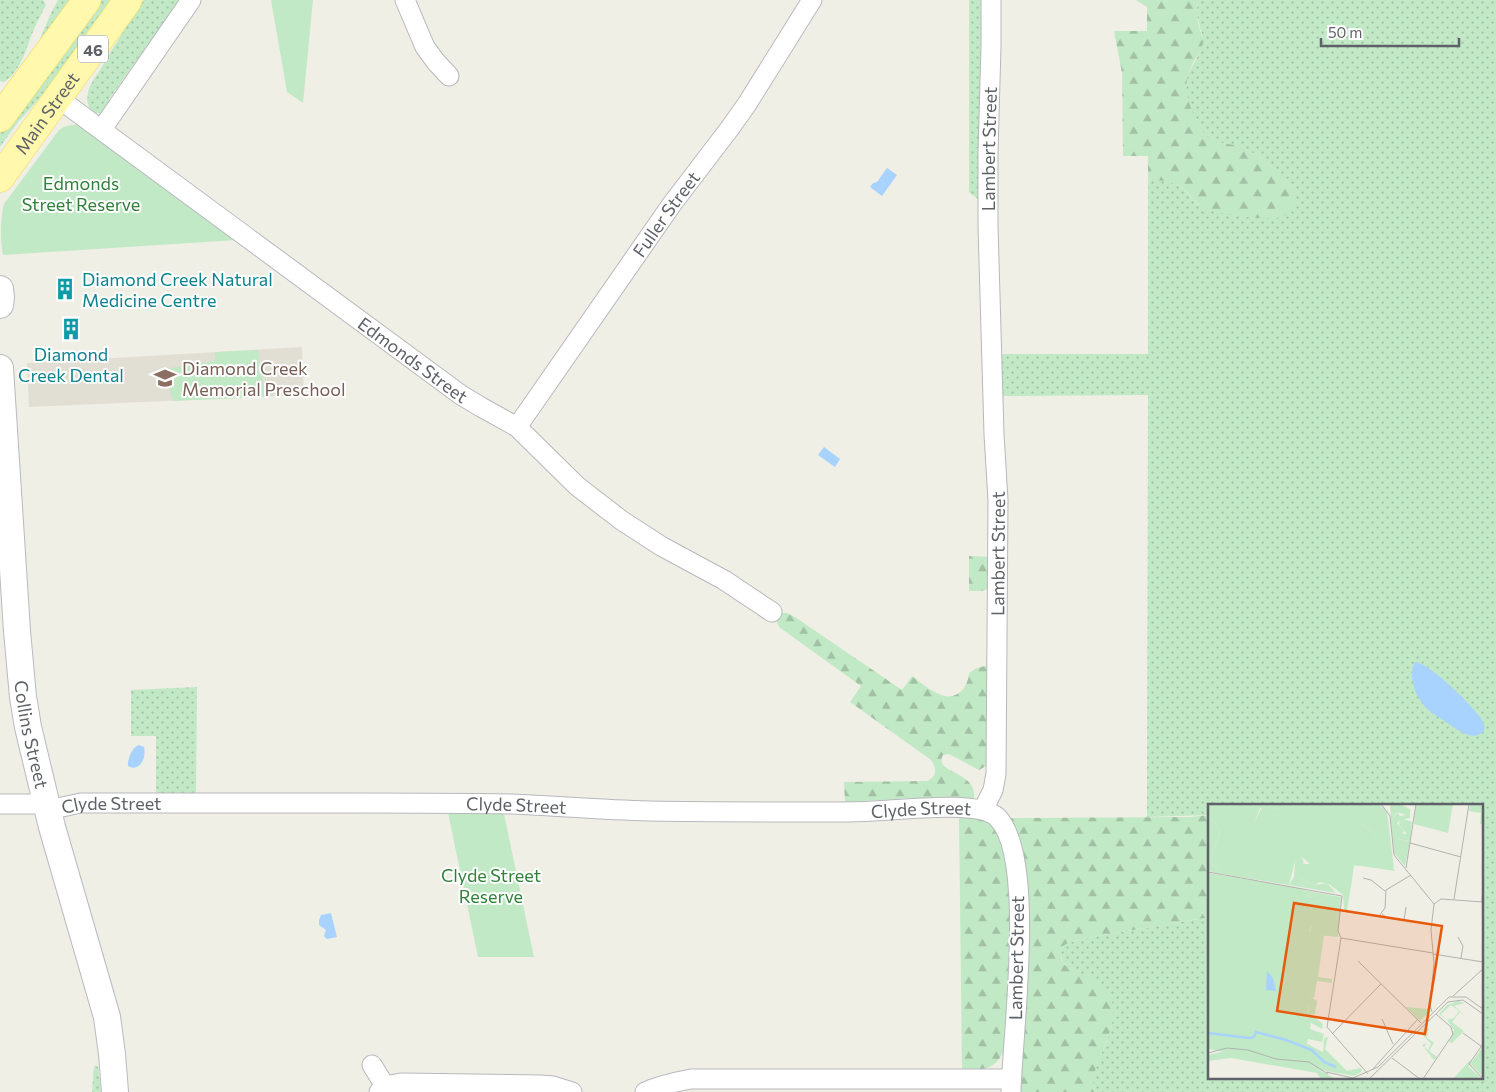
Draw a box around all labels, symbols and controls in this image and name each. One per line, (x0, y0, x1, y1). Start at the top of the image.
scale bar (1321, 15, 1458, 47)
text: 50 m (1328, 23, 1362, 41)
road number: 46 (78, 36, 108, 62)
street label: Main Street (10, 68, 84, 158)
street label: Lambert Street (977, 86, 1001, 211)
street label: Fuller Street (628, 167, 704, 261)
park label: Edmonds Street Reserve (22, 172, 140, 215)
place label: Diamond Creek Natural Medicine Centre (82, 268, 273, 311)
building icon: Diamond Creek Natural Medicine Centre (52, 276, 78, 302)
street label: Edmonds Street (354, 312, 472, 407)
building icon: Diamond Creek Dental (58, 316, 84, 342)
place label: Diamond Creek Dental (18, 343, 124, 386)
place label: Diamond Creek Memorial Preschool (182, 357, 346, 400)
school or university icon: Diamond Creek Memorial Preschool (152, 365, 178, 391)
street label: Lambert Street (986, 491, 1009, 616)
street label: Collins Street (11, 679, 53, 791)
street label: Clyde Street (59, 792, 161, 818)
street label: Clyde Street (466, 792, 567, 818)
street label: Clyde Street (870, 796, 972, 822)
inset map (1208, 804, 1484, 1080)
park label: Clyde Street Reserve (441, 864, 541, 907)
street label: Lambert Street (1004, 896, 1028, 1020)

